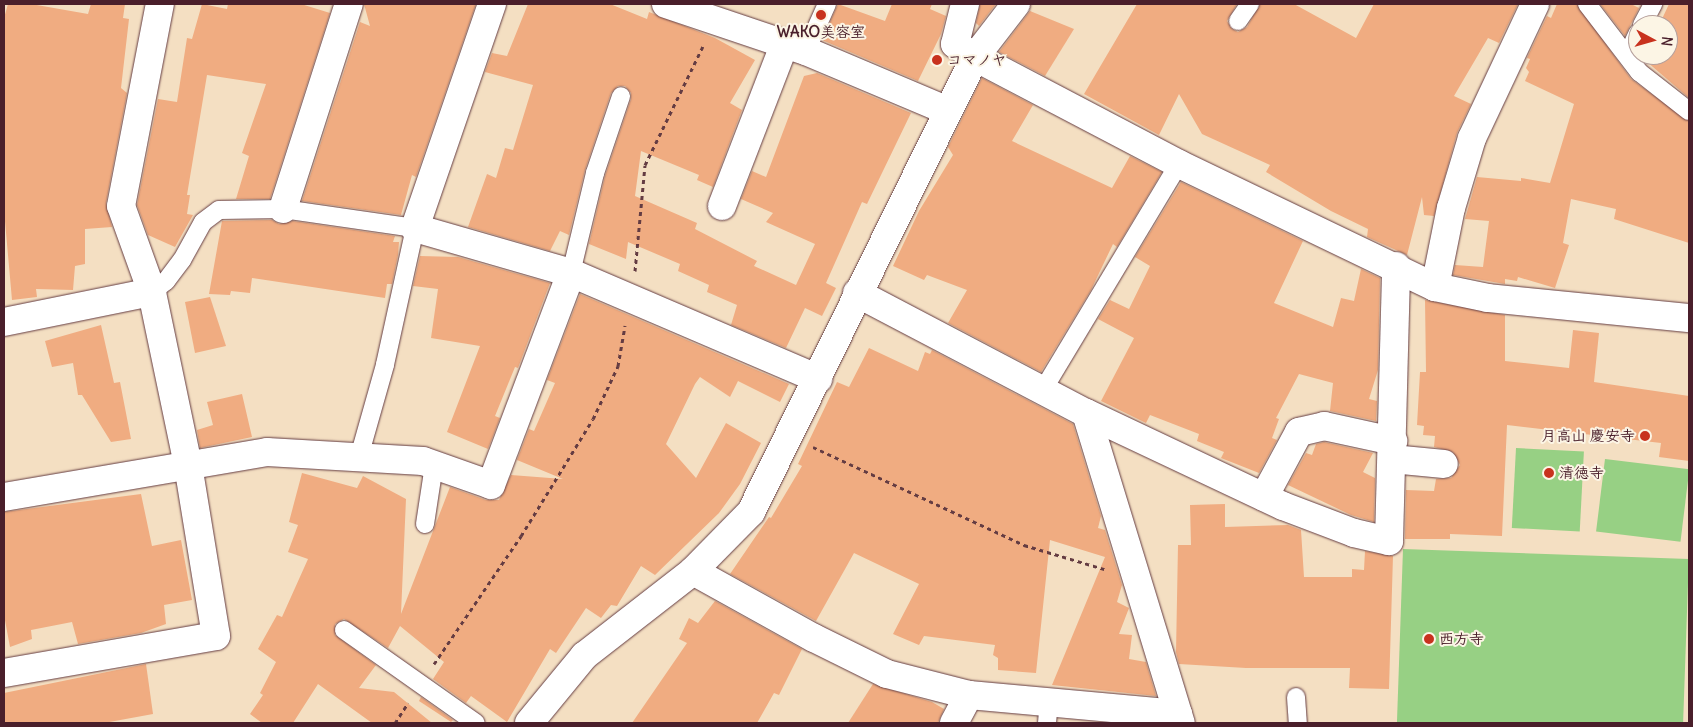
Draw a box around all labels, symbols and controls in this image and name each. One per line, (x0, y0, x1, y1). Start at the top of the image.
marker: WAKO美容室 (815, 9, 827, 21)
north arrow (1628, 15, 1678, 65)
place label: WAKO美容室 (777, 23, 865, 41)
text: N (1657, 36, 1676, 47)
place label: コマノヤ (947, 51, 1007, 69)
marker: コマノヤ (931, 54, 943, 66)
place label: 月高山 慶安寺 (1541, 427, 1635, 445)
marker: 月高山 慶安寺 (1639, 430, 1651, 442)
place label: 清徳寺 (1559, 464, 1604, 482)
marker: 清徳寺 (1543, 467, 1555, 479)
place label: 西方寺 (1439, 630, 1484, 648)
marker: 西方寺 (1423, 633, 1435, 645)

